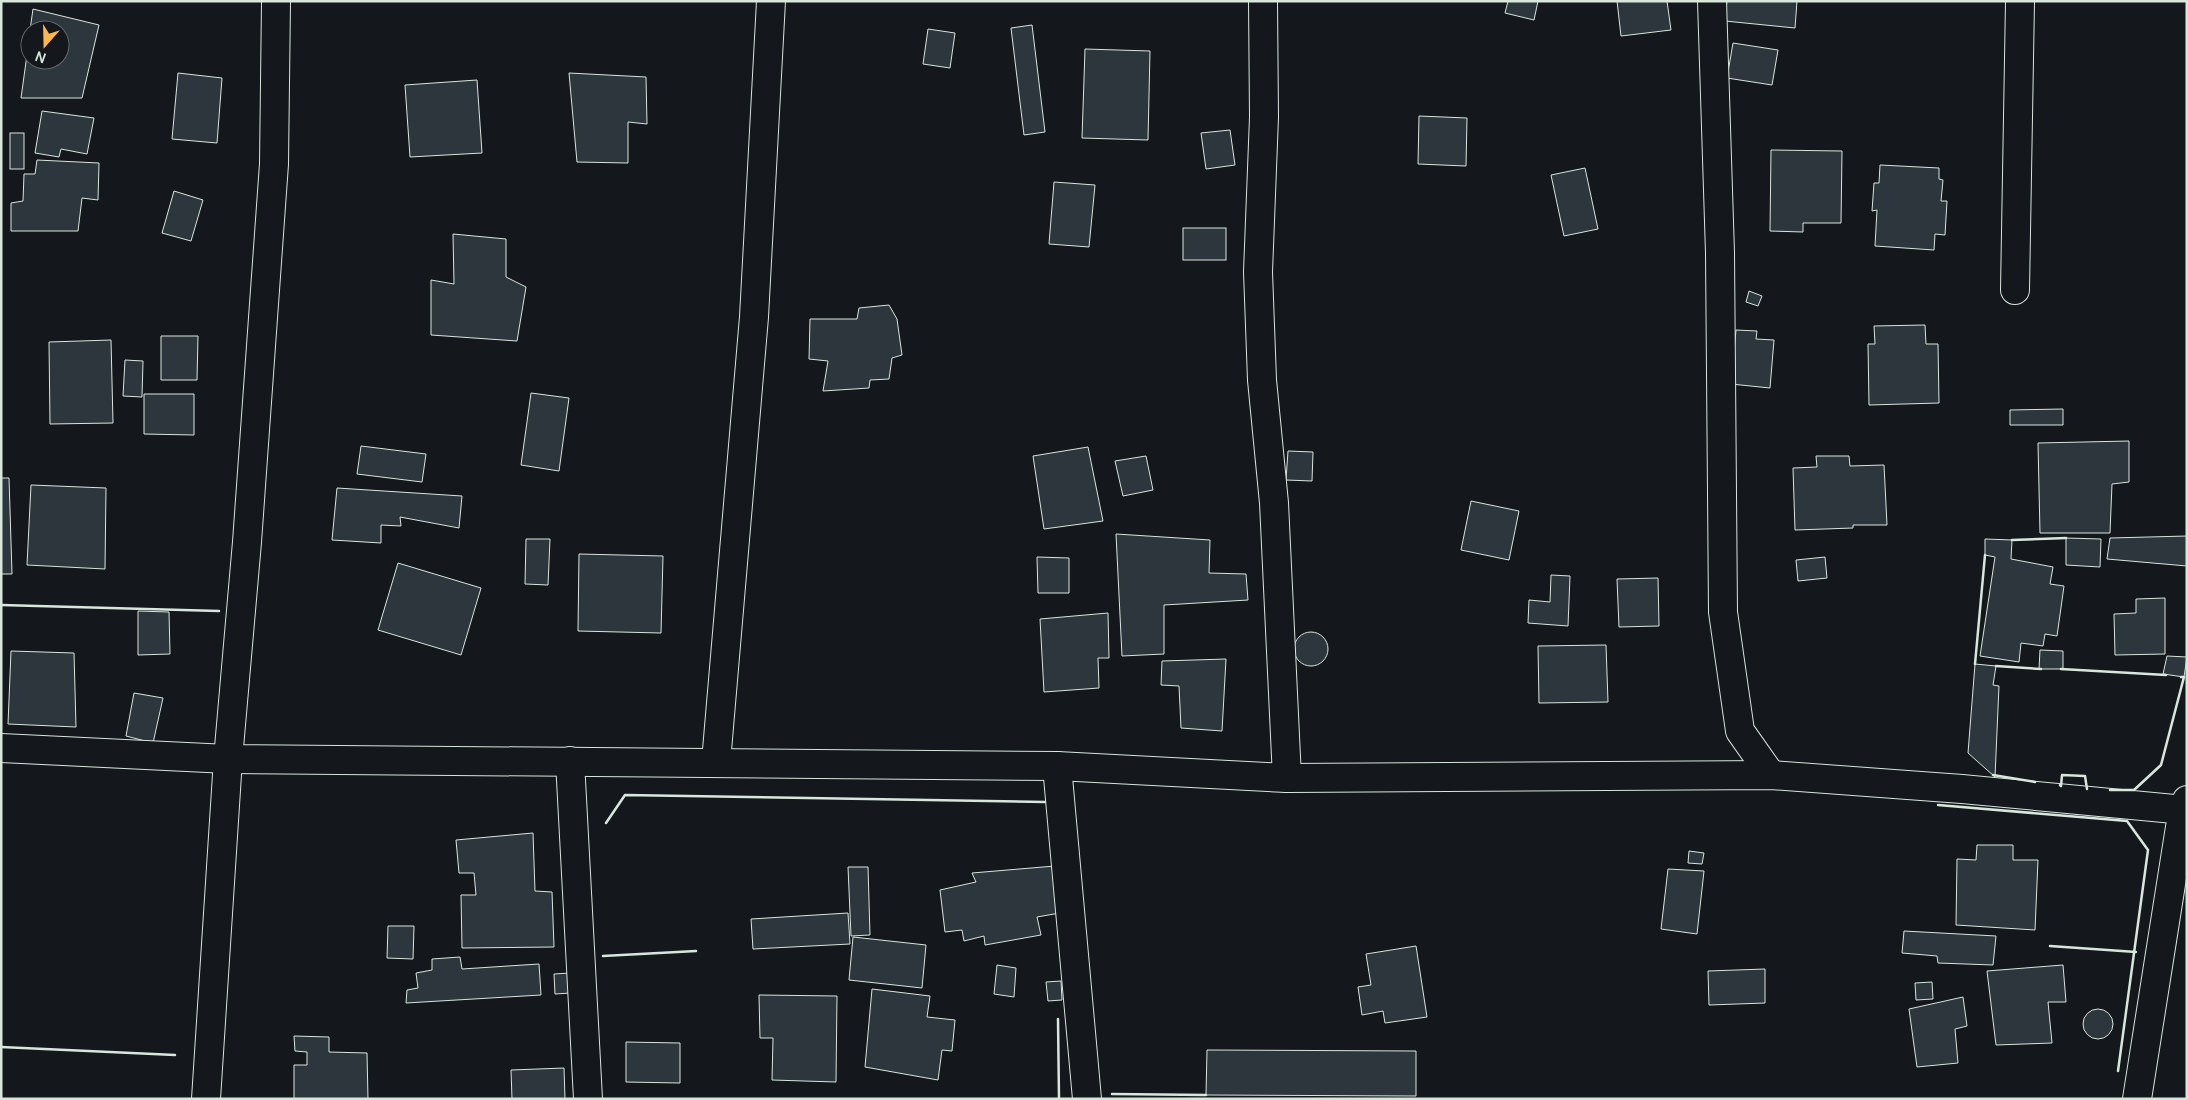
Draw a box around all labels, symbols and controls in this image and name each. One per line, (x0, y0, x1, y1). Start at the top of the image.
north arrow (20, 20, 70, 70)
text: N (32, 47, 48, 68)

